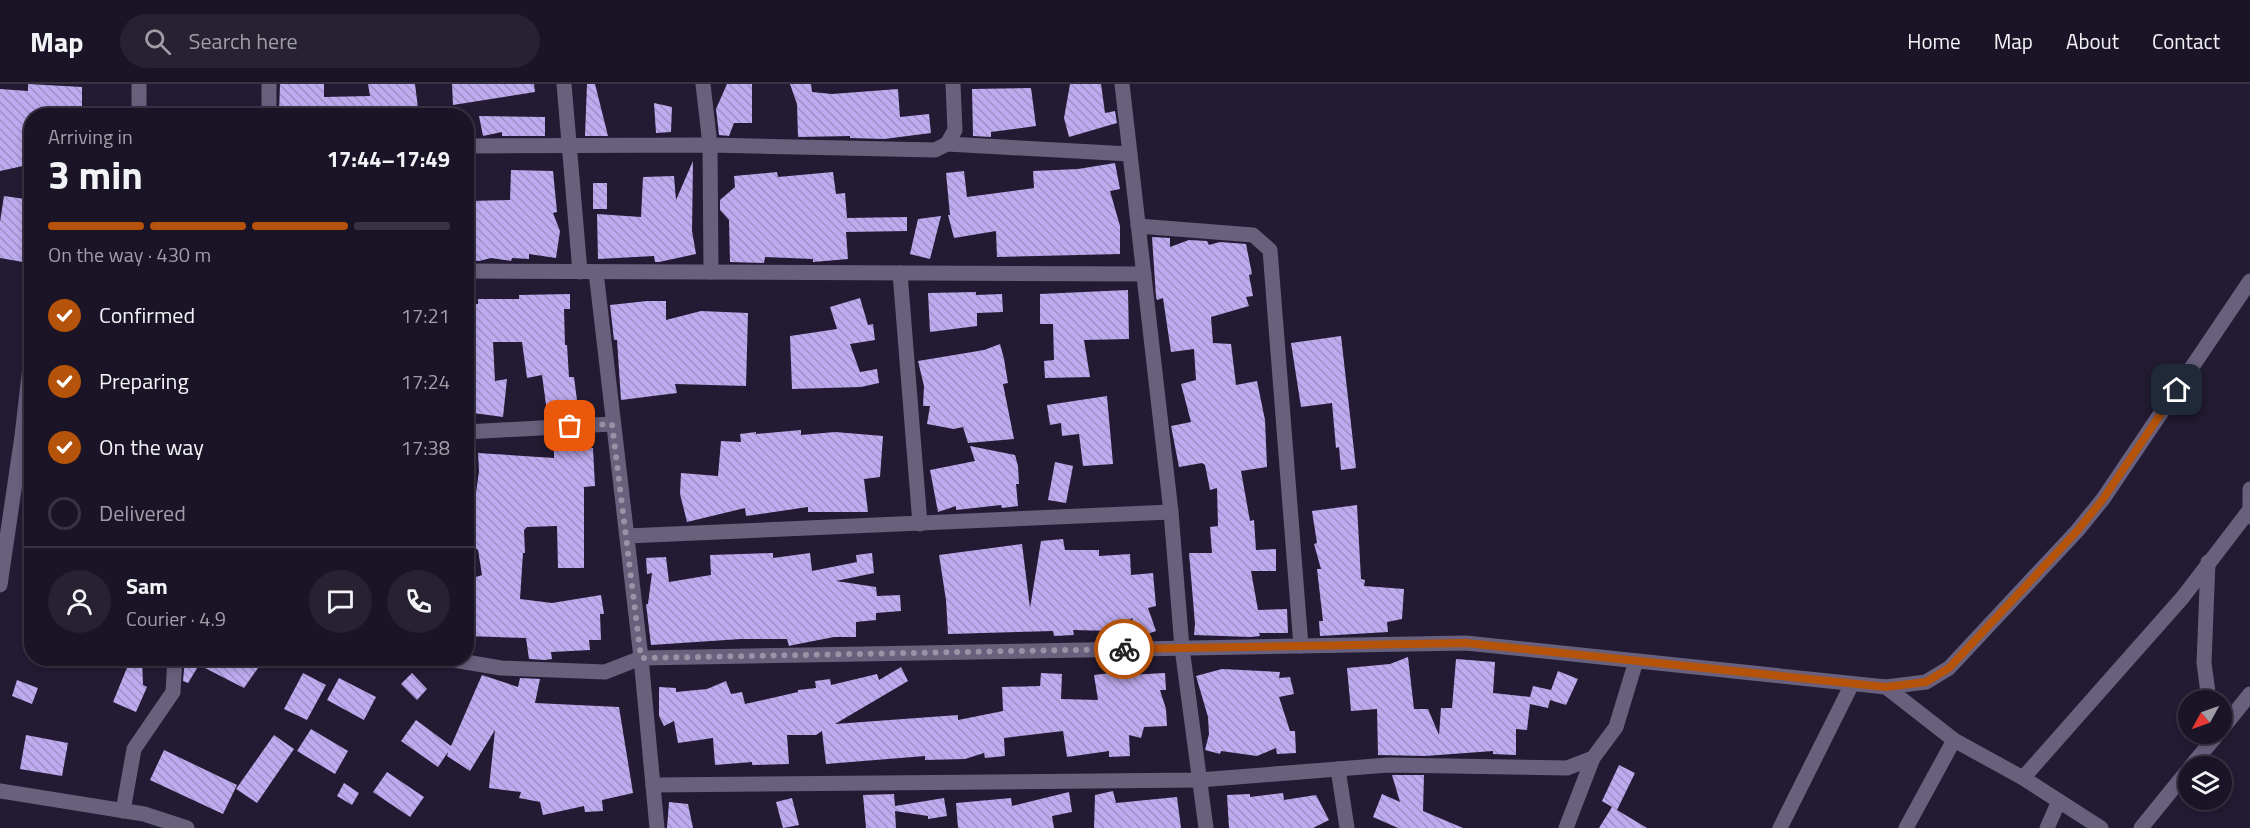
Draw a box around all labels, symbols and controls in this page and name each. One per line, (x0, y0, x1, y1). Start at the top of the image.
search box (120, 14, 540, 68)
text: Map (30, 20, 84, 63)
text: Search here (189, 24, 298, 58)
icon: search (141, 25, 174, 58)
text: Home (1907, 25, 1961, 57)
text: Map (1994, 25, 2033, 57)
text: About (2066, 25, 2119, 57)
text: Contact (2152, 25, 2220, 57)
text: Arriving in (48, 121, 133, 152)
text: 17:44–17:49 (327, 142, 450, 176)
text: 3 min (48, 145, 143, 204)
text: On the way · 430 m (48, 239, 211, 270)
text: Confirmed (99, 298, 195, 332)
icon: check (48, 299, 81, 332)
text: 17:21 (401, 300, 450, 331)
text: Preparing (99, 364, 189, 398)
pin (2151, 364, 2202, 415)
icon: check (48, 365, 81, 398)
text: 17:24 (401, 366, 450, 397)
icon: home (2160, 373, 2193, 406)
pin (544, 400, 595, 451)
icon: bag (553, 409, 586, 442)
text: On the way (99, 430, 204, 464)
icon: check (48, 431, 81, 464)
text: 17:38 (401, 432, 450, 463)
text: Delivered (99, 496, 186, 530)
text: Sam (126, 569, 168, 603)
button: person (48, 570, 111, 633)
button: chat (309, 570, 372, 633)
button: phone (387, 570, 450, 633)
text: Courier · 4.9 (126, 603, 226, 634)
courier (1094, 619, 1154, 679)
icon: bike (1108, 633, 1141, 666)
north arrow (2178, 690, 2232, 744)
map controls (2178, 690, 2232, 810)
button: layers (2178, 756, 2232, 810)

